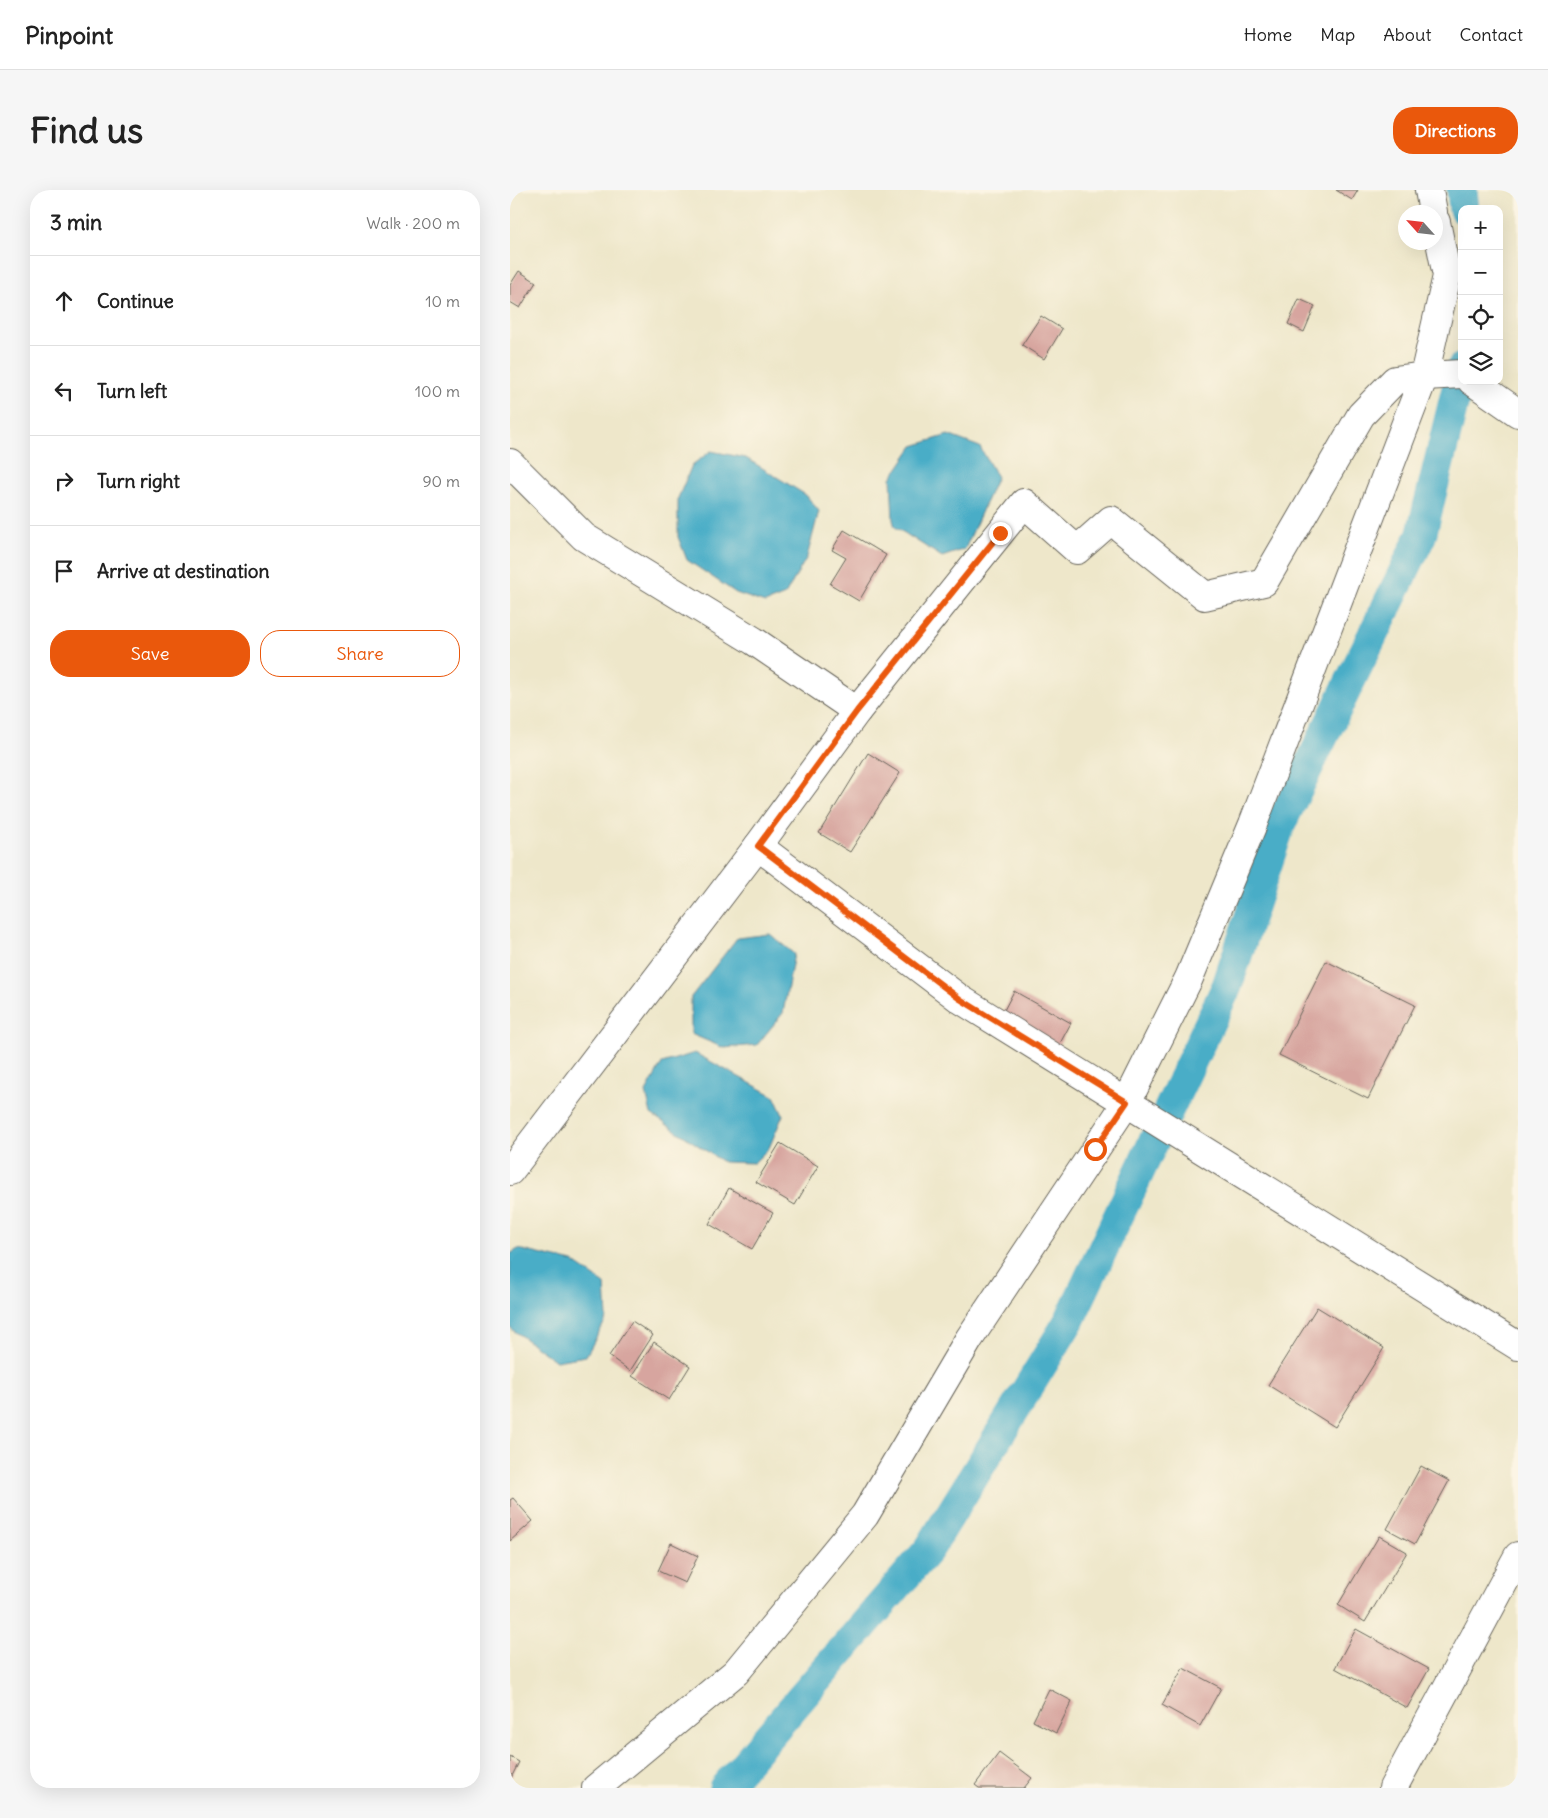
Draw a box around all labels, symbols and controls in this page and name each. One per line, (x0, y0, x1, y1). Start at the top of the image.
text: Pinpoint (25, 20, 113, 50)
text: Home (1244, 23, 1292, 46)
text: Map (1320, 23, 1355, 46)
text: About (1383, 23, 1431, 46)
text: Contact (1459, 23, 1523, 46)
button: Directions (1393, 107, 1518, 154)
text: Find us (30, 108, 143, 152)
north arrow (1398, 205, 1443, 250)
map controls (1458, 205, 1503, 385)
button: + (1458, 205, 1503, 250)
text: 3 min (50, 209, 102, 236)
text: Walk · 200 m (366, 213, 460, 233)
button: − (1458, 250, 1503, 295)
icon: ahead (50, 287, 78, 315)
text: Continue (97, 289, 174, 313)
text: 10 m (425, 291, 460, 311)
button: locate (1458, 295, 1503, 340)
button: layers (1458, 340, 1503, 385)
icon: left (50, 377, 78, 405)
text: Turn left (97, 379, 167, 403)
text: 100 m (415, 381, 460, 401)
icon: right (50, 467, 78, 495)
text: Turn right (97, 469, 180, 493)
text: 90 m (422, 471, 460, 491)
route end (989, 522, 1012, 545)
icon: arrive (50, 557, 78, 585)
text: Arrive at destination (97, 559, 270, 583)
button: Save (50, 630, 250, 677)
button: Share (260, 630, 460, 677)
route start (1084, 1138, 1107, 1161)

